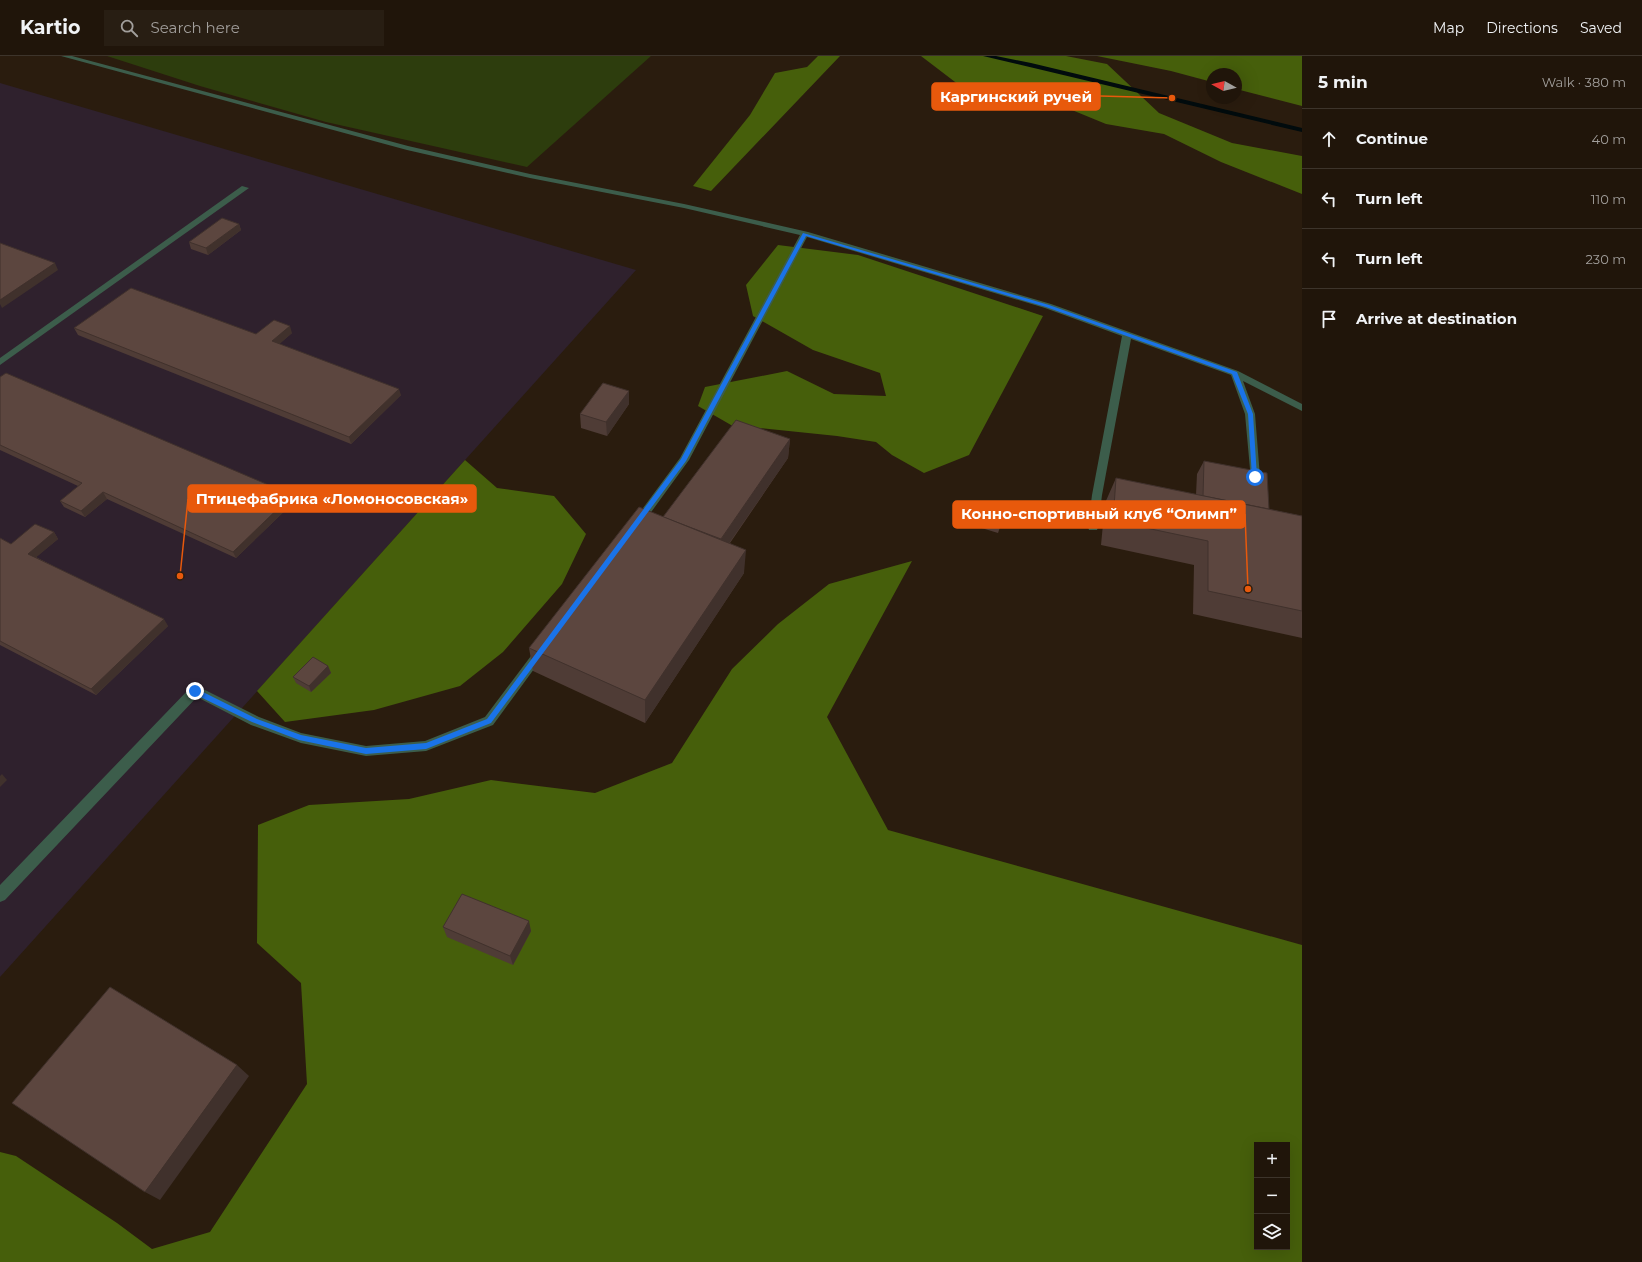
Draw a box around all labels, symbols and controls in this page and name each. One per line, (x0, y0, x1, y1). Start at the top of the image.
search box (104, 10, 384, 46)
text: Kartio (20, 16, 80, 39)
icon: search (118, 17, 140, 39)
text: Search here (150, 18, 240, 37)
text: Map (1433, 19, 1464, 37)
text: Directions (1486, 19, 1558, 37)
text: Saved (1580, 19, 1622, 37)
north arrow (1206, 68, 1242, 104)
text: 5 min (1318, 72, 1368, 92)
text: Walk · 380 m (1542, 74, 1626, 90)
callout: Каргинский ручей (932, 83, 1100, 110)
text: Каргинский ручей (940, 87, 1092, 106)
icon: ahead (1318, 128, 1340, 150)
text: Continue (1356, 129, 1428, 148)
text: 40 m (1592, 131, 1626, 147)
icon: left (1318, 188, 1340, 210)
text: Turn left (1356, 189, 1423, 208)
text: 110 m (1591, 191, 1626, 207)
icon: left (1318, 248, 1340, 270)
text: Turn left (1356, 249, 1423, 268)
text: 230 m (1585, 251, 1626, 267)
icon: arrive (1318, 308, 1340, 330)
text: Arrive at destination (1356, 309, 1517, 328)
route start (1246, 468, 1264, 486)
callout: Птицефабрика «Ломоносовская» (188, 485, 476, 512)
text: Птицефабрика «Ломоносовская» (196, 489, 468, 508)
callout: Конно-спортивный клуб “Олимп” (953, 501, 1245, 528)
text: Конно-спортивный клуб “Олимп” (961, 504, 1237, 523)
route end (186, 682, 204, 700)
map controls (1254, 1142, 1290, 1250)
button: + (1254, 1142, 1290, 1178)
button: − (1254, 1178, 1290, 1214)
button: layers (1254, 1214, 1290, 1250)

